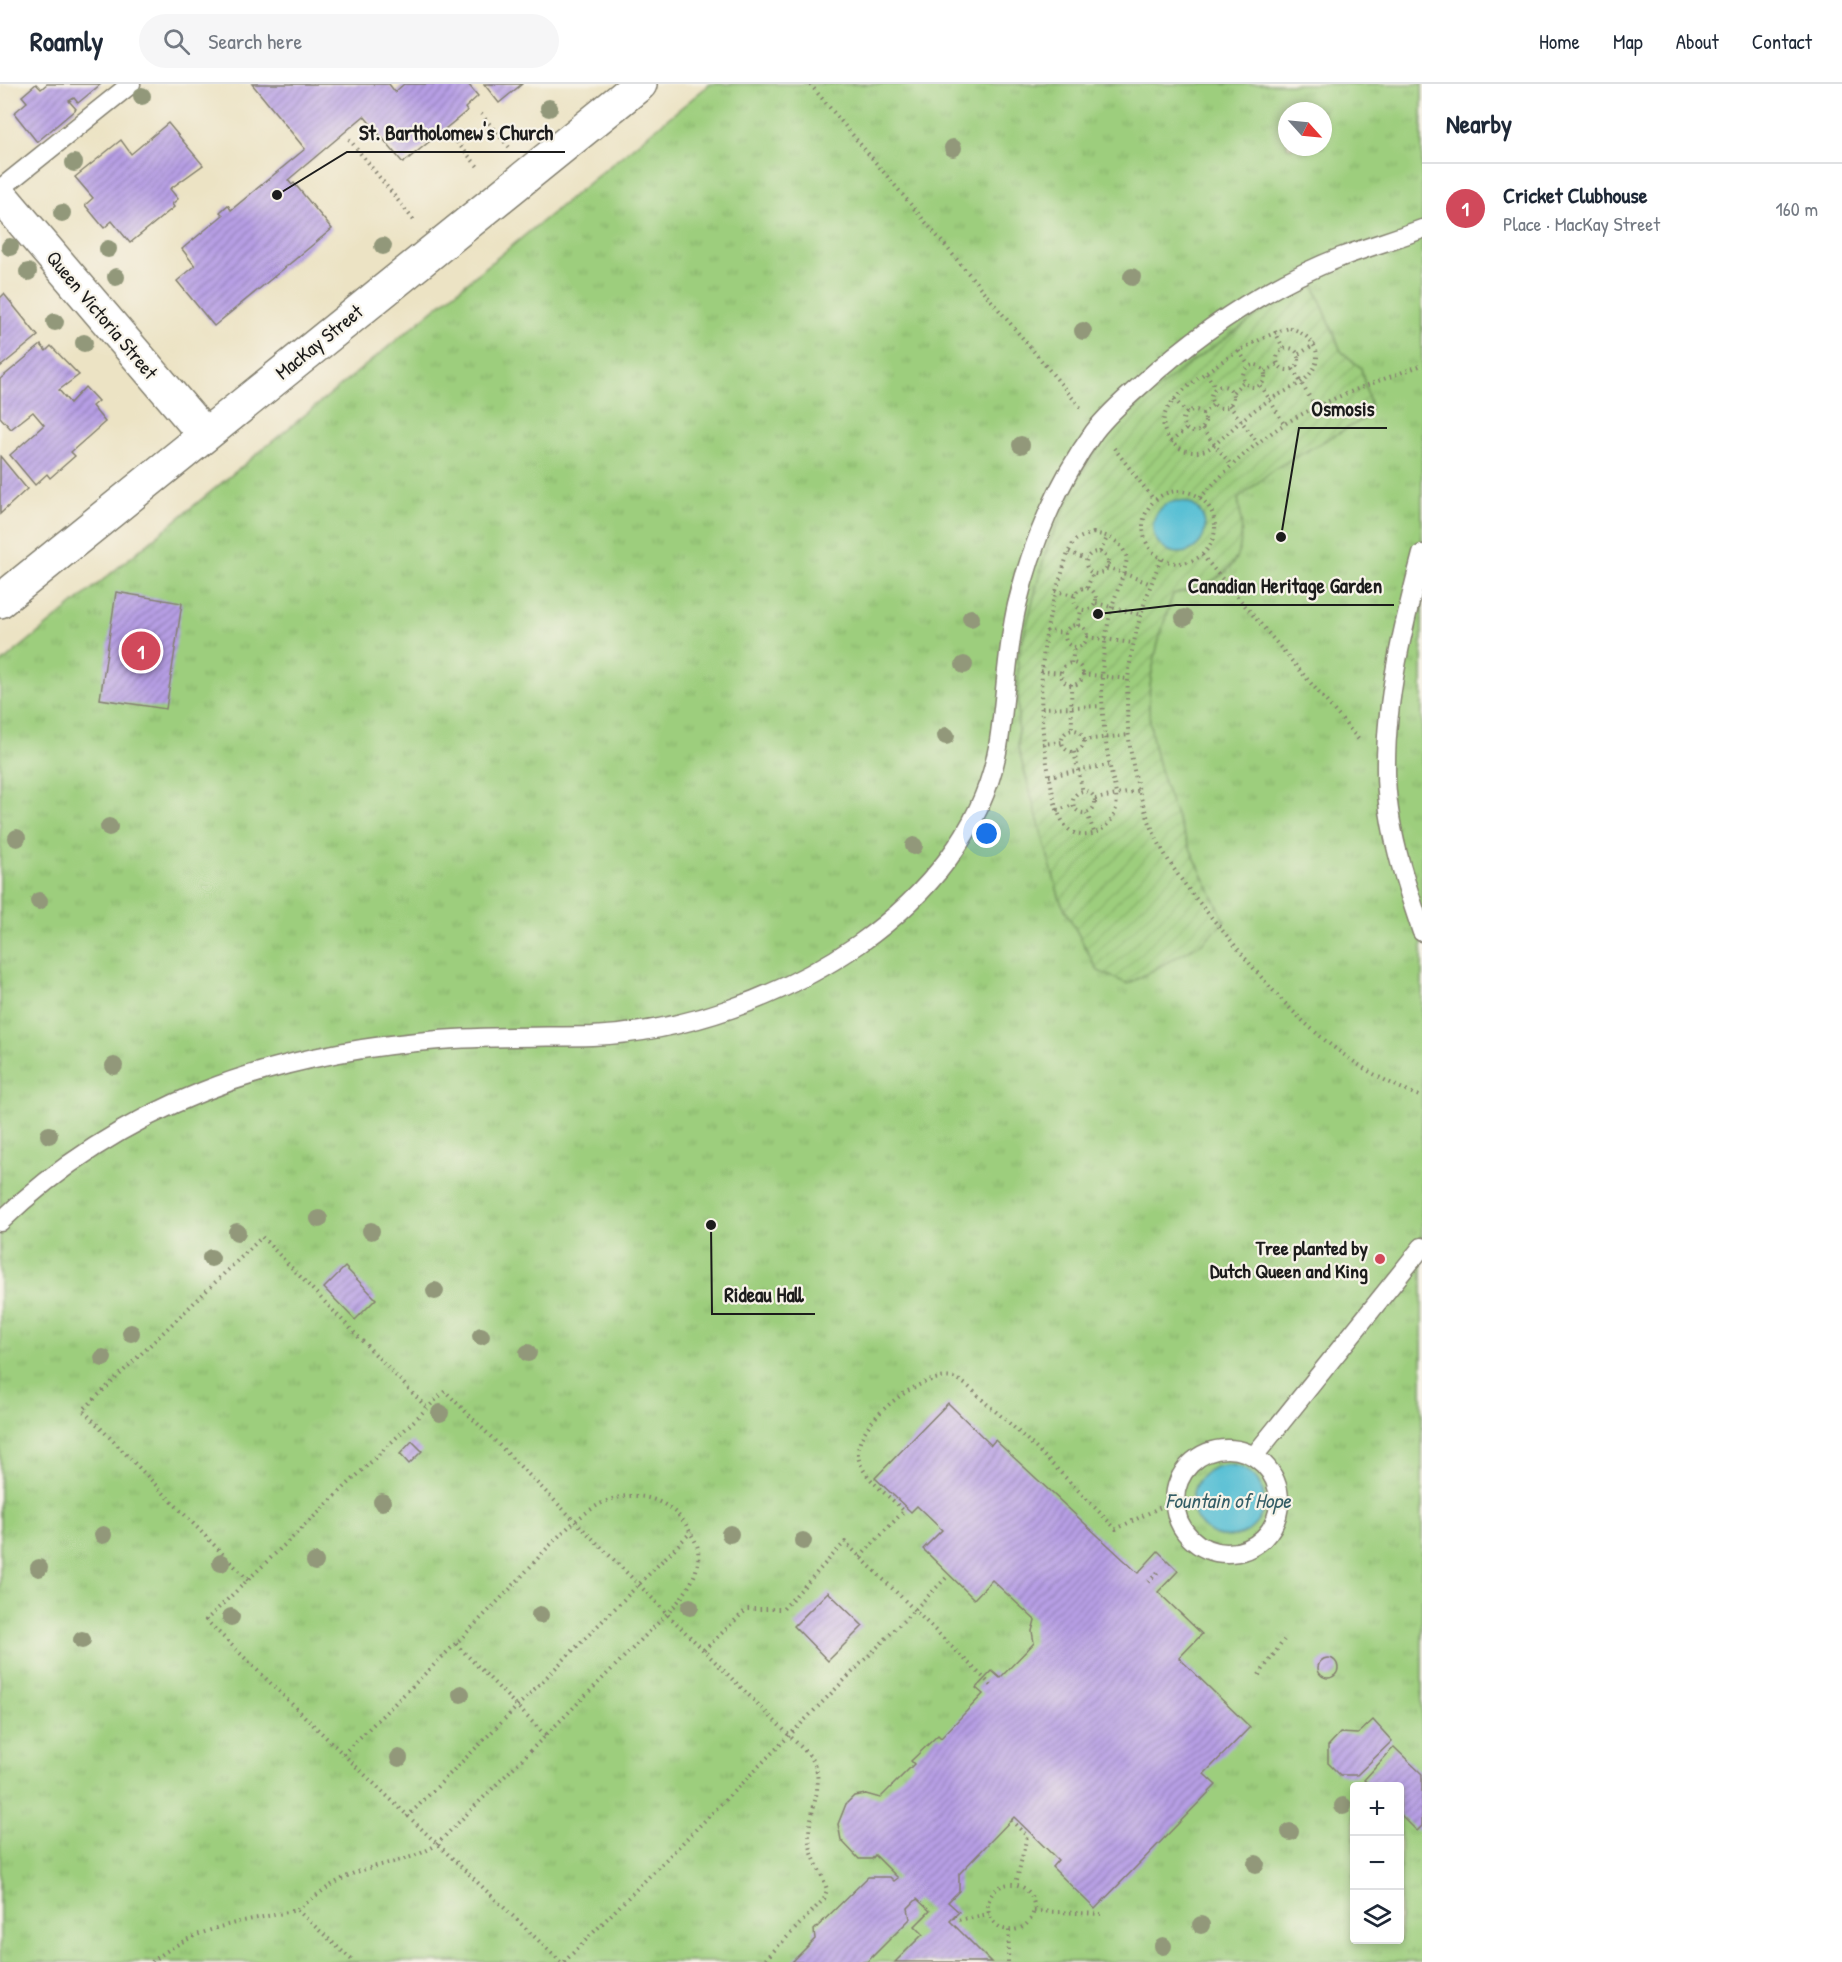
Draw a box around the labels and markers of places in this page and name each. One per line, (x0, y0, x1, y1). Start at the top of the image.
callout: St. Bartholomew's Church (347, 113, 565, 152)
callout: Osmosis (1299, 389, 1387, 428)
callout: Canadian Heritage Garden (1176, 566, 1394, 605)
pin: 1 (122, 628, 160, 674)
place label: Tree planted by Dutch Queen and King (1210, 1234, 1369, 1285)
marker: Tree planted by Dutch Queen and King (1373, 1252, 1387, 1266)
callout: Rideau Hall (712, 1275, 815, 1314)

